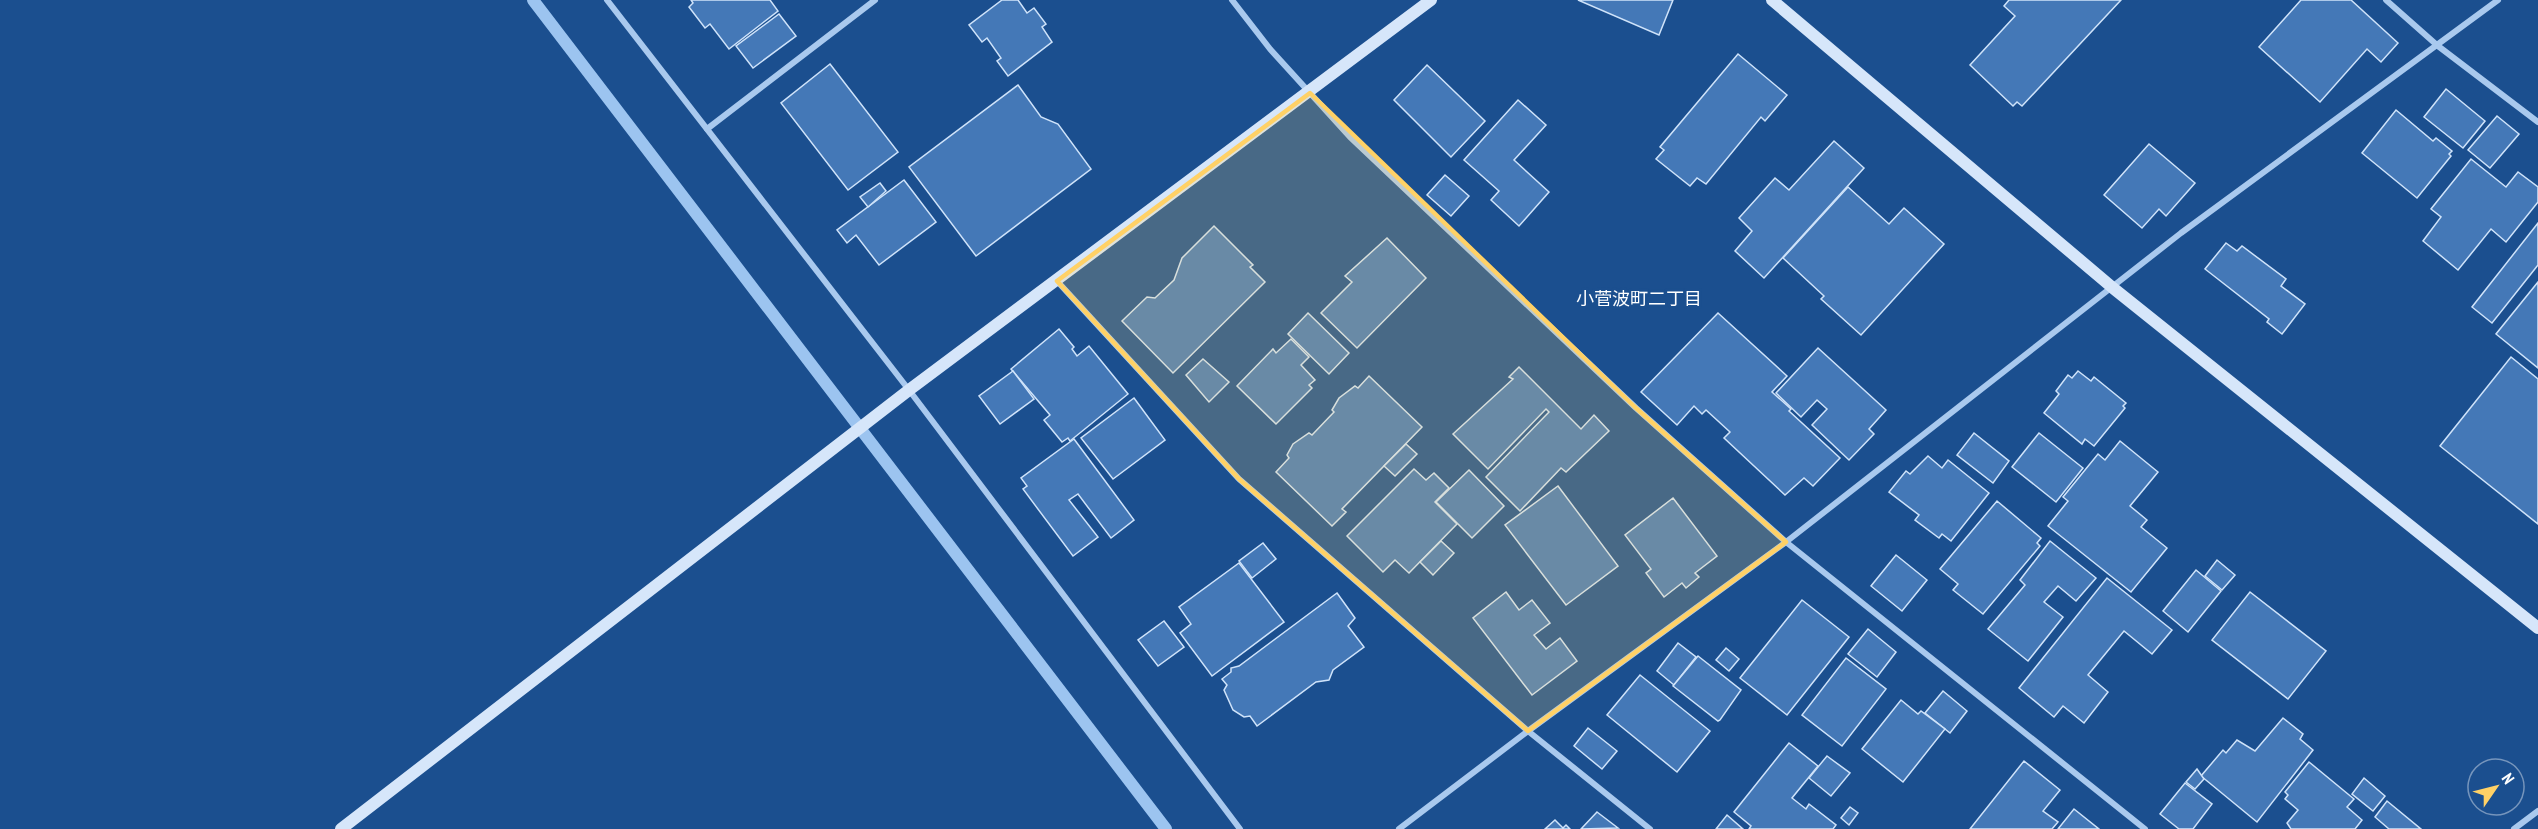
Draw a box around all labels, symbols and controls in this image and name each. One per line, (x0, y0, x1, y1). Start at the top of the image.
district label: 小菅波町二丁目 (1576, 287, 1702, 310)
north arrow (2466, 757, 2526, 817)
text: N (2498, 769, 2519, 788)

